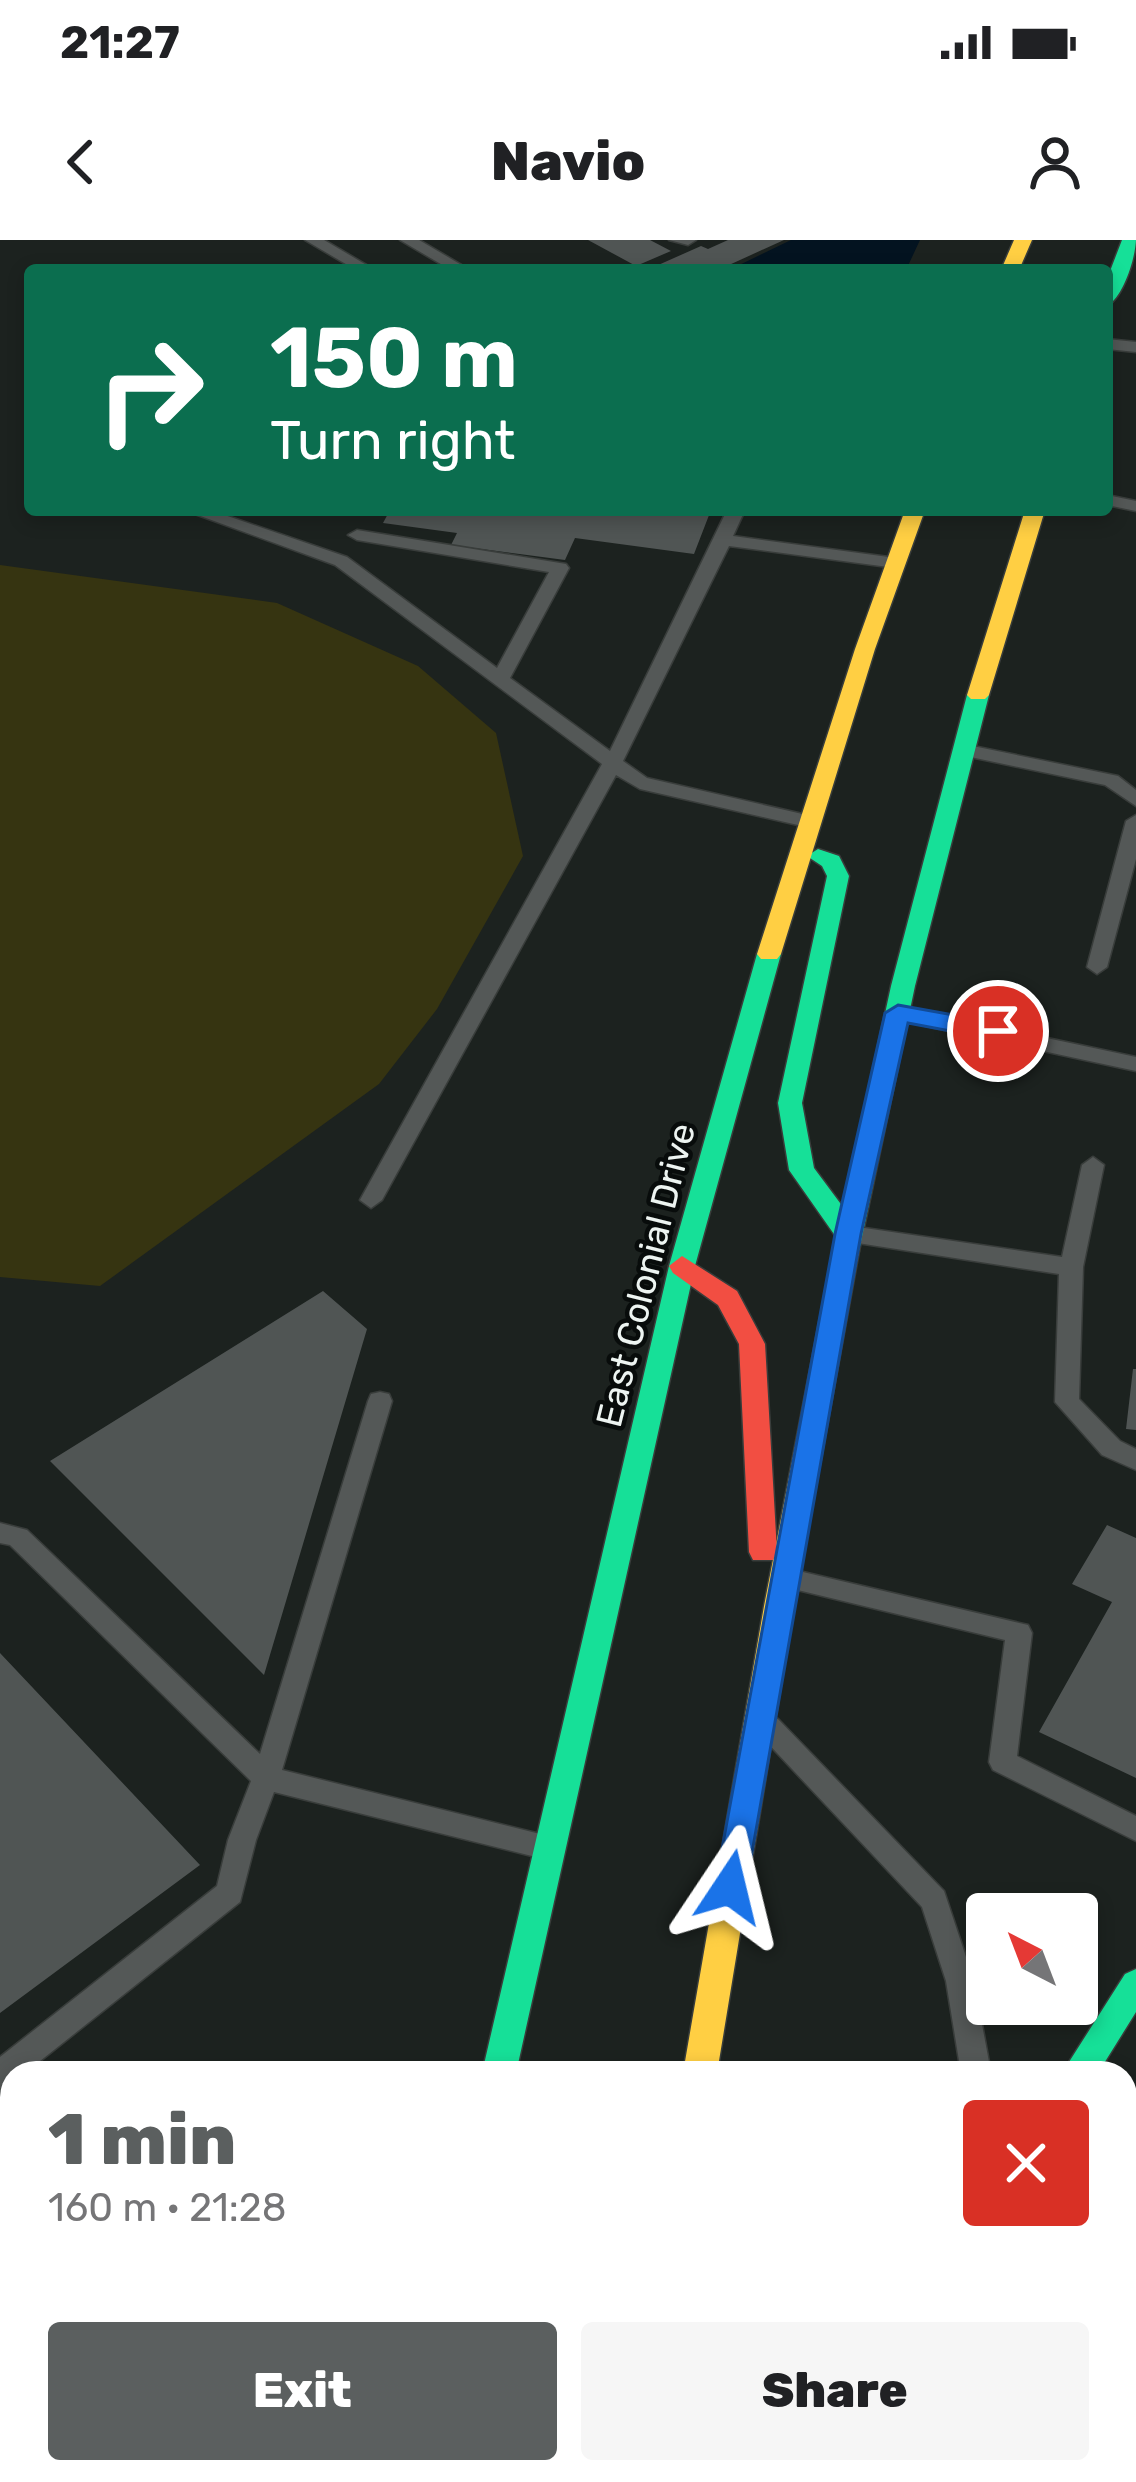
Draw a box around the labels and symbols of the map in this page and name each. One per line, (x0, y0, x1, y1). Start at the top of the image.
pin (947, 980, 1049, 1082)
street label: East Colonial Drive (587, 1119, 704, 1431)
position arrow (667, 1824, 793, 1950)
north arrow (966, 1893, 1098, 2025)

